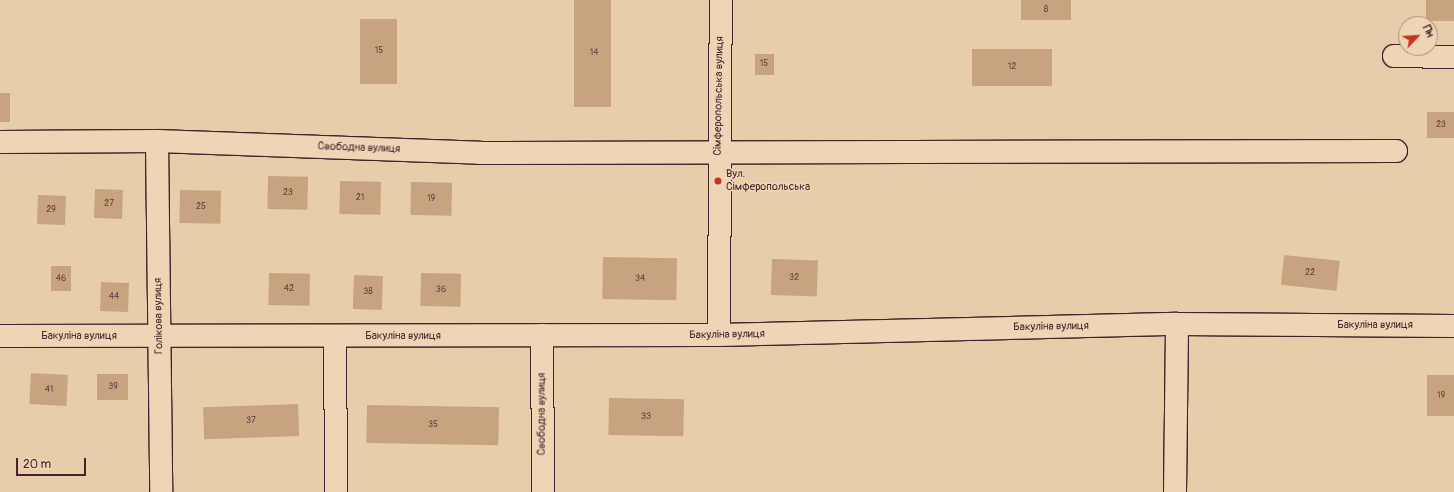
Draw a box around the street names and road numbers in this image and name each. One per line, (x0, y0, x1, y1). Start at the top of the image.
street label: Сімферопольська вулиця (711, 36, 727, 156)
street label: Свободна вулиця (317, 140, 401, 156)
street label: Голікова вулиця (152, 278, 166, 354)
street label: Бакуліна вулиця (1337, 318, 1413, 332)
street label: Бакуліна вулиця (1013, 320, 1089, 334)
street label: Бакуліна вулиця (689, 328, 765, 342)
street label: Бакуліна вулиця (41, 329, 117, 343)
street label: Бакуліна вулиця (365, 329, 441, 343)
street label: Свободна вулиця (535, 373, 549, 455)

